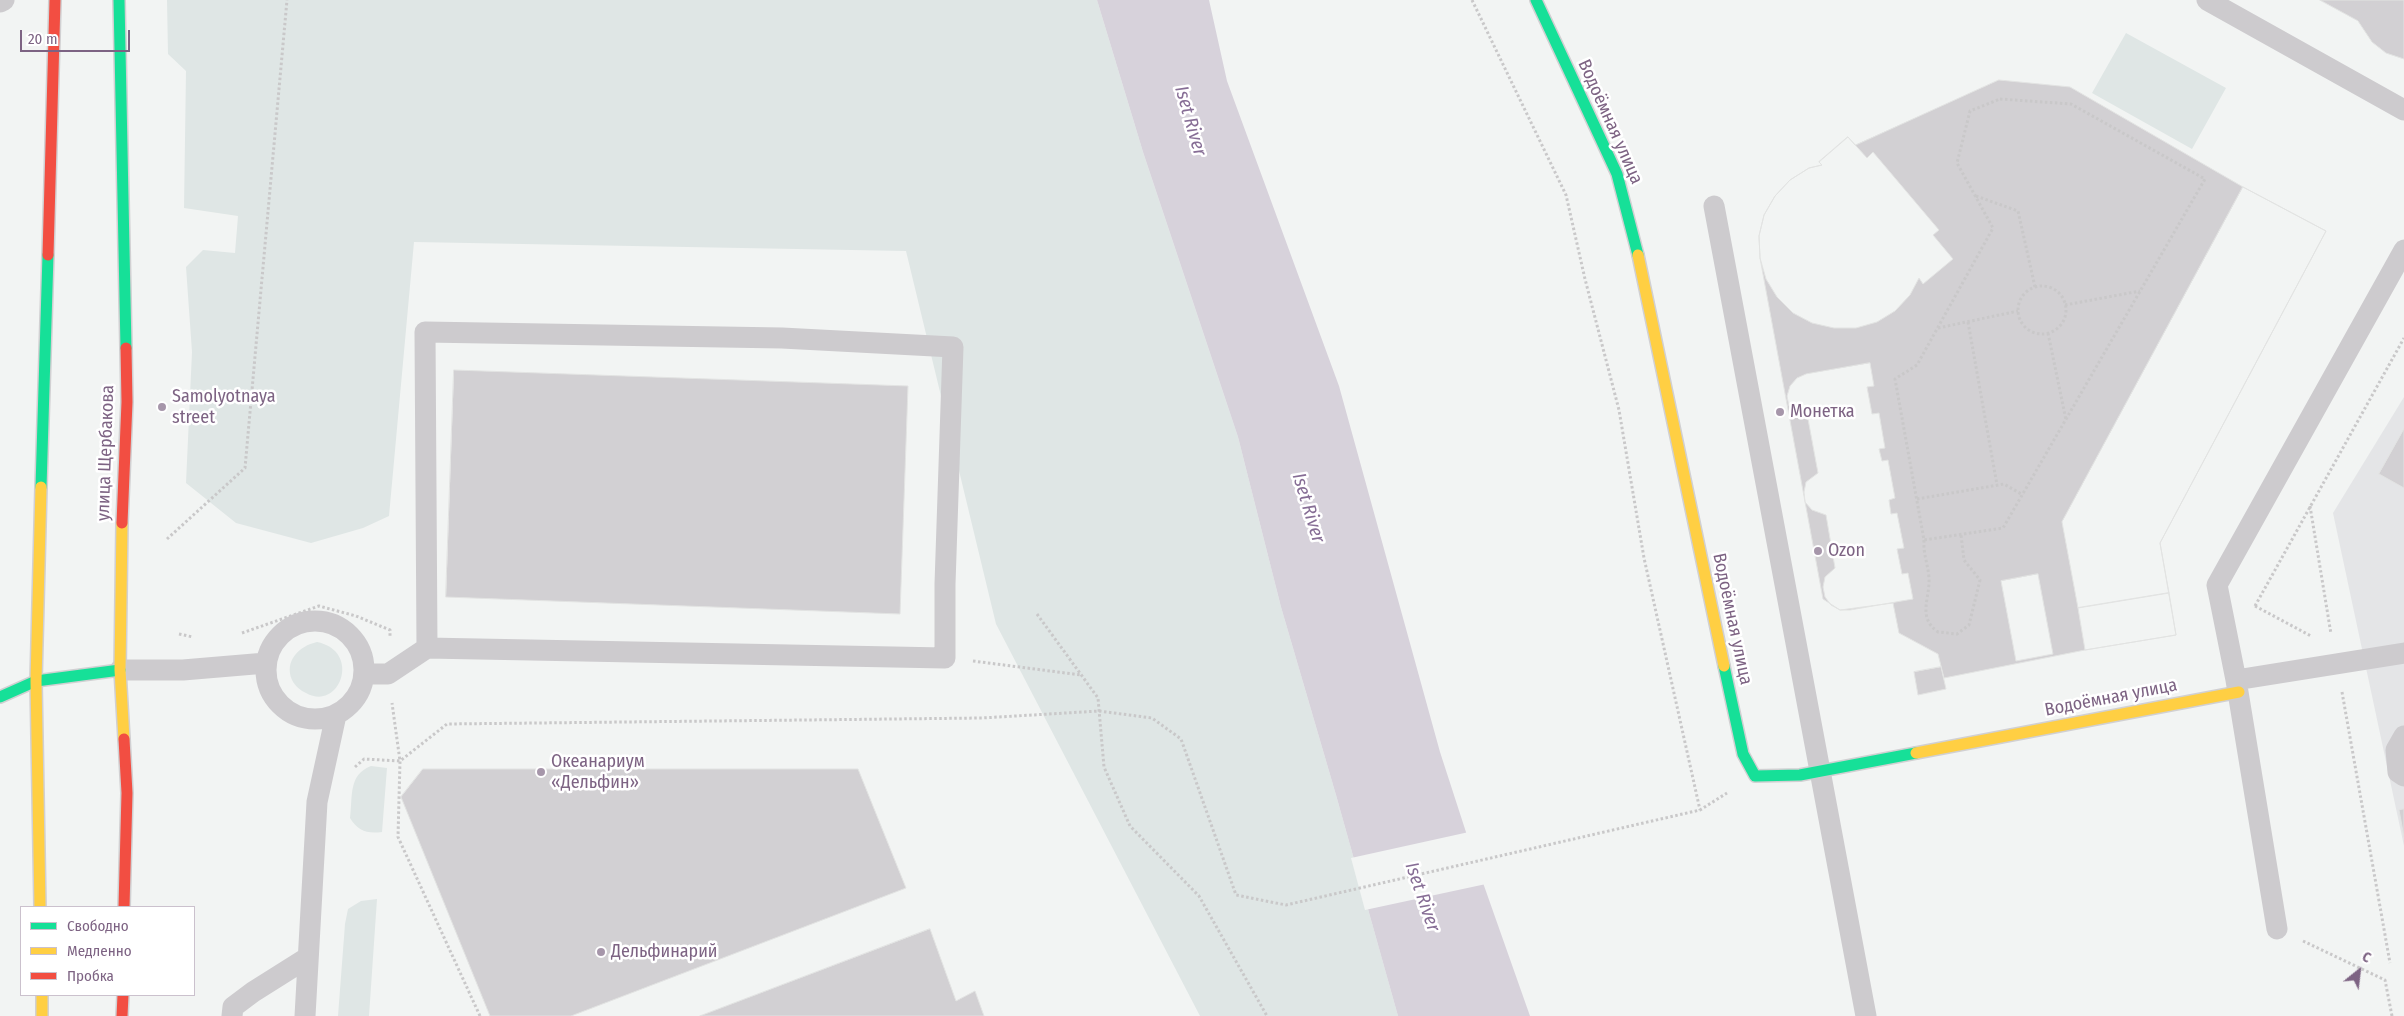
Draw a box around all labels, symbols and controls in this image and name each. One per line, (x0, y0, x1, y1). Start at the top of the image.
scale bar (22, 20, 132, 52)
text: 20 m (28, 30, 58, 48)
street label: Водоёмная улица (1573, 56, 1647, 188)
water label: Iset River (1169, 83, 1211, 159)
street label: улица Щербакова (93, 385, 119, 521)
place label: Samolyotnaya street (172, 386, 276, 428)
marker: Samolyotnaya street (156, 401, 168, 413)
place label: Монетка (1790, 401, 1855, 423)
marker: Монетка (1774, 406, 1786, 418)
water label: Iset River (1287, 470, 1329, 546)
place label: Ozon (1828, 540, 1865, 562)
marker: Ozon (1812, 545, 1824, 557)
street label: Водоёмная улица (1707, 551, 1757, 687)
street label: Водоёмная улица (2043, 675, 2179, 721)
place label: Океанариум «Дельфин» (551, 751, 645, 794)
marker: Океанариум «Дельфин» (535, 766, 547, 778)
water label: Iset River (1400, 859, 1444, 935)
legend (20, 906, 195, 996)
text: Свободно (67, 917, 129, 935)
place label: Дельфинарий (611, 941, 718, 963)
text: Медленно (67, 942, 132, 960)
marker: Дельфинарий (595, 946, 607, 958)
north arrow (2334, 946, 2384, 996)
text: С (2359, 948, 2374, 967)
text: Пробка (67, 967, 114, 985)

